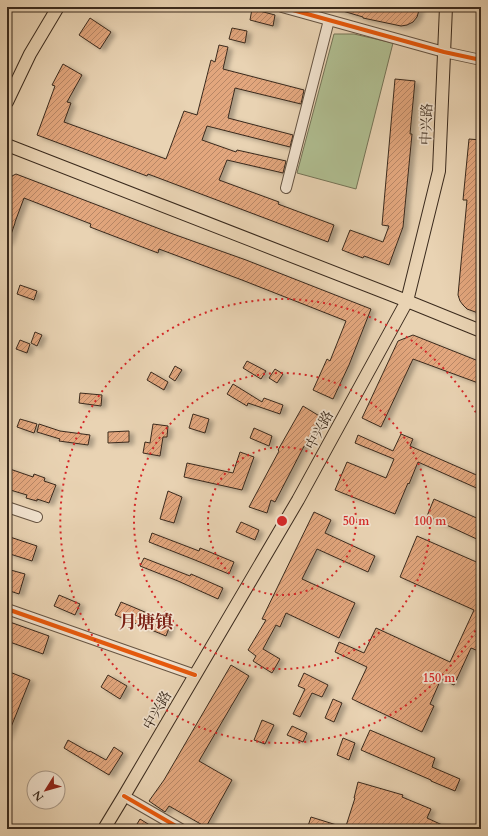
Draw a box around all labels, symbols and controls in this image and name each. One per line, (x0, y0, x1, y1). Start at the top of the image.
street label: 中兴路 (416, 103, 437, 145)
street label: 中兴路 (301, 407, 338, 453)
text: 50 m (343, 513, 370, 529)
text: 100 m (414, 513, 447, 529)
centre of rings (275, 514, 289, 528)
district label: 月塘镇 (119, 610, 174, 635)
text: 150 m (423, 670, 456, 686)
street label: 中兴路 (139, 687, 176, 733)
north arrow (26, 770, 66, 810)
text: N (29, 787, 47, 804)

